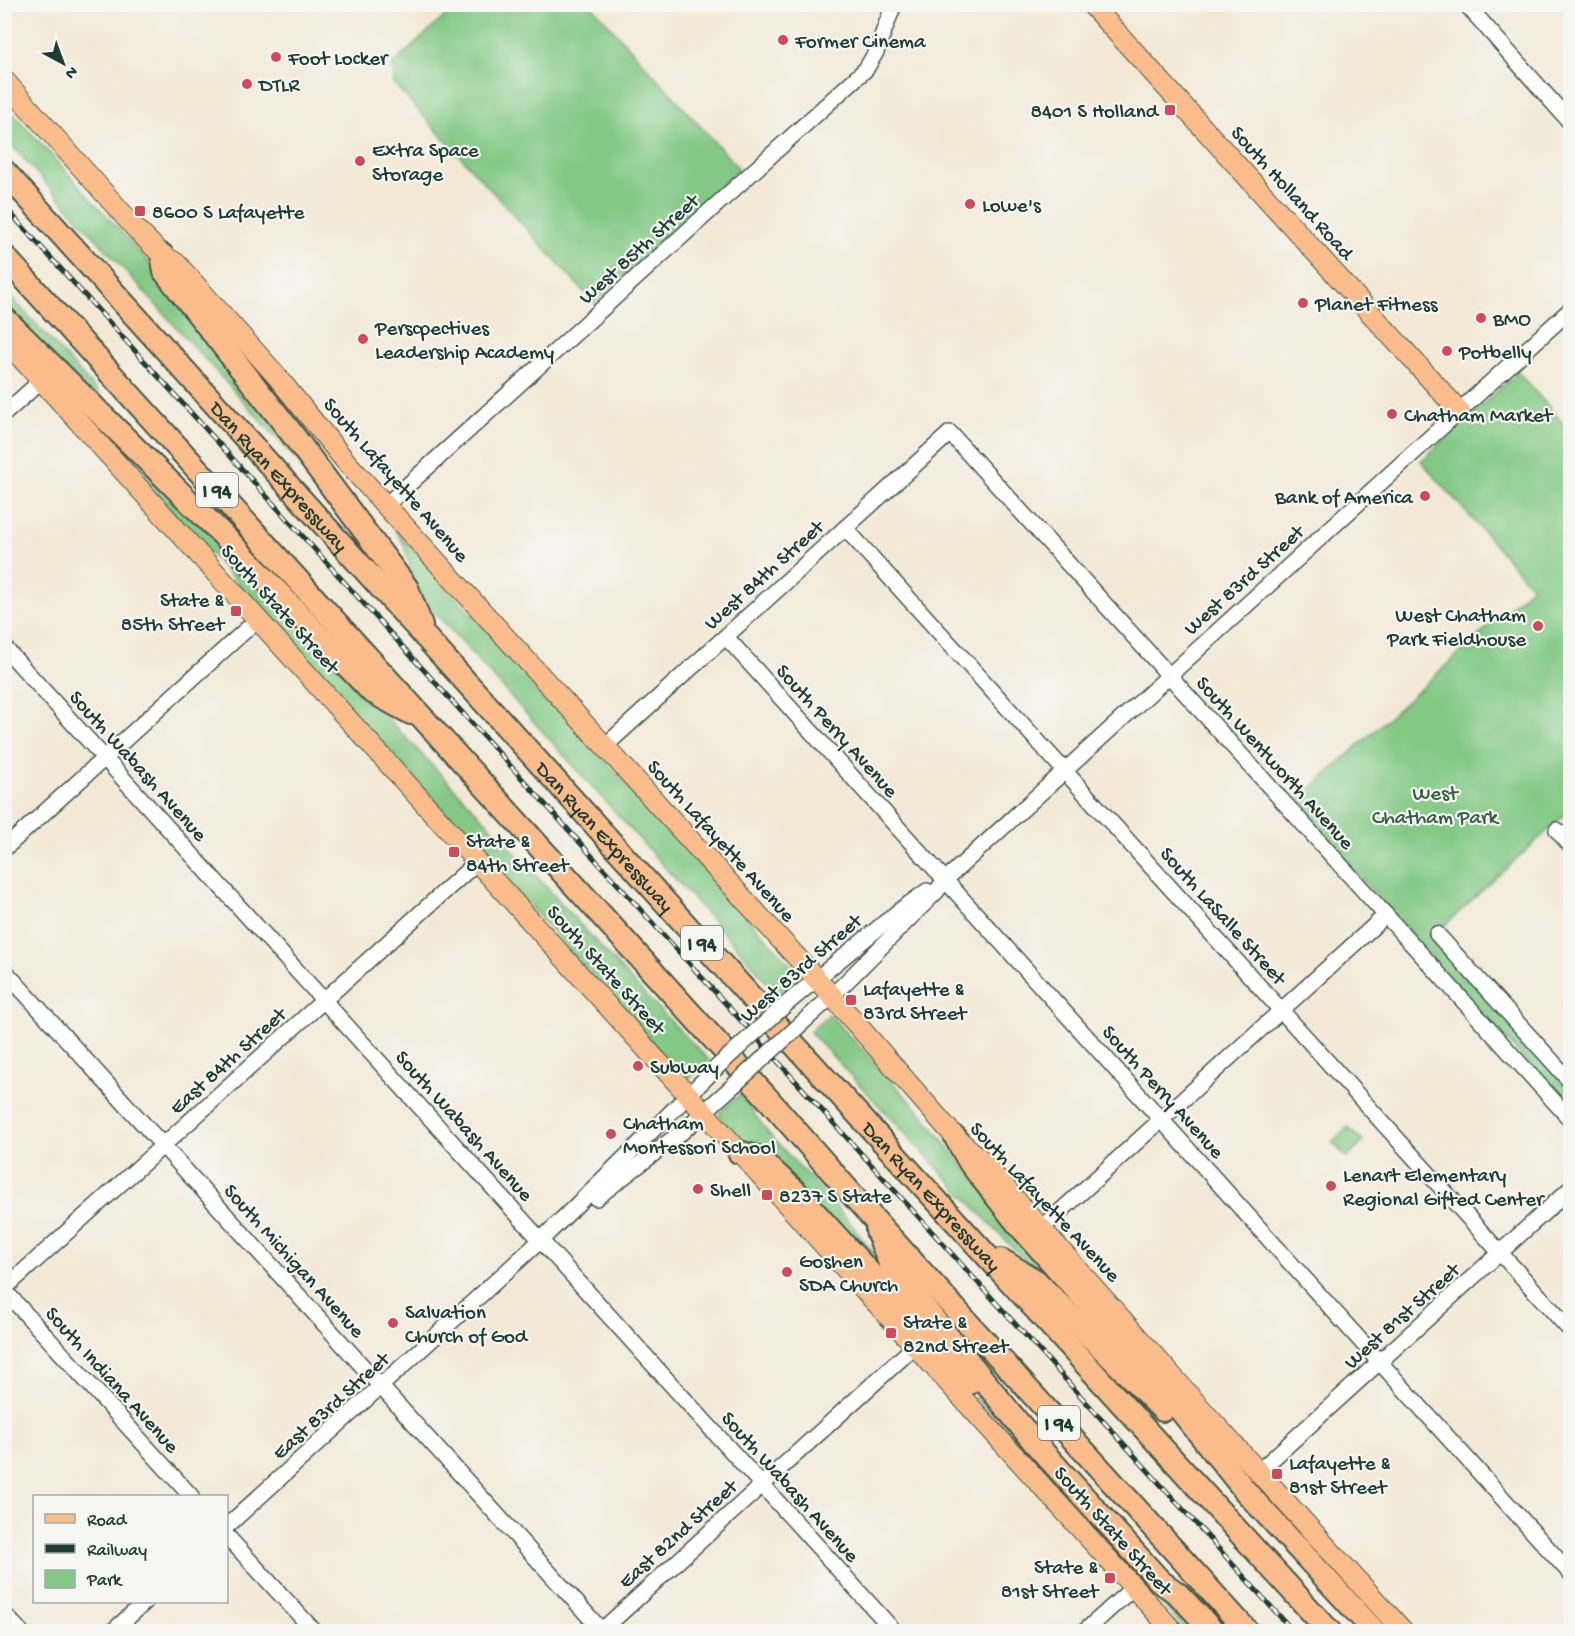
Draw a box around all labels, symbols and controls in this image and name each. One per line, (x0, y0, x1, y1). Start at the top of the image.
place label: Former Cinema (794, 31, 927, 56)
north arrow (33, 33, 93, 93)
marker: Former Cinema (776, 33, 790, 47)
place label: Foot Locker (287, 48, 389, 73)
marker: Foot Locker (269, 50, 283, 64)
text: N (60, 61, 81, 83)
place label: DTLR (257, 75, 300, 100)
marker: DTLR (240, 77, 254, 91)
place label: 8401 S Holland (1030, 101, 1160, 126)
marker: 8401 S Holland (1163, 103, 1177, 117)
street label: South Holland Road (1223, 122, 1358, 268)
place label: Extra Space Storage (372, 140, 480, 189)
marker: Extra Space Storage (353, 154, 367, 168)
street label: West 85th Street (575, 188, 707, 311)
place label: Lowe's (982, 195, 1042, 220)
marker: Lowe's (963, 197, 977, 211)
place label: 8600 S Lafayette (152, 202, 305, 227)
marker: 8600 S Lafayette (133, 204, 147, 218)
place label: Planet Fitness (1314, 294, 1439, 319)
marker: Planet Fitness (1296, 296, 1310, 310)
place label: BMO (1492, 309, 1531, 334)
marker: BMO (1474, 311, 1488, 325)
place label: Perscpectives Leadership Academy (374, 318, 554, 367)
marker: Perscpectives Leadership Academy (356, 332, 370, 346)
place label: Potbelly (1458, 342, 1532, 367)
marker: Potbelly (1440, 344, 1454, 358)
street label: South Lafayette Avenue (316, 394, 473, 570)
street label: Dan Ryan Expressway (201, 396, 352, 559)
place label: Chatham Market (1404, 405, 1555, 430)
marker: Chatham Market (1385, 407, 1399, 421)
road number: I 94 (196, 473, 238, 507)
place label: Bank of America (1274, 487, 1414, 512)
marker: Bank of America (1418, 489, 1432, 503)
street label: West 84th Street (700, 515, 832, 637)
street label: West 83rd Street (1180, 519, 1312, 642)
street label: South State Street (214, 540, 345, 682)
place label: State & 85th Street (121, 590, 226, 639)
marker: State & 85th Street (229, 604, 243, 618)
place label: West Chatham Park Fieldhouse (1386, 605, 1527, 654)
marker: West Chatham Park Fieldhouse (1531, 619, 1545, 633)
street label: South Perry Avenue (769, 660, 903, 805)
street label: South Wentworth Avenue (1189, 672, 1359, 857)
street label: South Wabash Avenue (62, 687, 212, 849)
street label: South Lafayette Avenue (640, 756, 800, 930)
street label: Dan Ryan Expressway (527, 757, 678, 919)
park label: West Chatham Park (1372, 783, 1501, 832)
place label: State & 84th Street (466, 831, 571, 880)
street label: South LaSalle Street (1153, 843, 1292, 993)
marker: State & 84th Street (447, 845, 461, 859)
street label: South State Street (540, 901, 671, 1043)
street label: West 83rd Street (736, 908, 870, 1029)
road number: I 94 (681, 926, 723, 960)
place label: Lafayette & 83rd Street (863, 979, 969, 1028)
marker: Lafayette & 83rd Street (844, 993, 858, 1007)
street label: East 84th Street (166, 1002, 295, 1122)
street label: South Perry Avenue (1095, 1021, 1229, 1166)
street label: South Wabash Avenue (388, 1047, 538, 1209)
place label: Subway (650, 1057, 719, 1082)
marker: Subway (631, 1059, 645, 1073)
place label: Chatham Montessori School (623, 1113, 776, 1162)
street label: Dan Ryan Expressway (854, 1117, 1005, 1279)
street label: South Lafayette Avenue (963, 1118, 1125, 1290)
marker: Chatham Montessori School (604, 1127, 618, 1141)
place label: Lenart Elementary Regional Gifted Center (1343, 1165, 1545, 1214)
marker: Lenart Elementary Regional Gifted Center (1324, 1179, 1338, 1193)
street label: South Michigan Avenue (216, 1180, 369, 1346)
place label: Shell (710, 1180, 751, 1205)
marker: Shell (691, 1182, 705, 1196)
place label: 8237 S State (779, 1186, 893, 1211)
marker: 8237 S State (760, 1188, 774, 1202)
place label: Goshen SDA Church (799, 1251, 898, 1300)
street label: West 81st Street (1340, 1257, 1468, 1376)
marker: Goshen SDA Church (780, 1265, 794, 1279)
place label: Salvation Church of God (405, 1302, 529, 1351)
street label: South Indiana Avenue (38, 1303, 184, 1461)
place label: State & 82nd Street (903, 1312, 1010, 1361)
marker: Salvation Church of God (386, 1316, 400, 1330)
marker: State & 82nd Street (884, 1326, 898, 1340)
street label: East 83rd Street (269, 1347, 398, 1467)
road number: I 94 (1038, 1406, 1080, 1440)
street label: South Wabash Avenue (714, 1408, 864, 1570)
place label: Lafayette & 81st Street (1289, 1453, 1391, 1502)
street label: South State Street (1047, 1462, 1178, 1604)
marker: Lafayette & 81st Street (1270, 1467, 1284, 1481)
street label: East 82nd Street (615, 1474, 746, 1595)
legend (33, 1495, 228, 1603)
text: Road (87, 1511, 128, 1532)
text: Railway (87, 1541, 147, 1562)
place label: State & 81st Street (1001, 1557, 1100, 1606)
text: Park (86, 1571, 123, 1592)
marker: State & 81st Street (1103, 1571, 1117, 1585)

